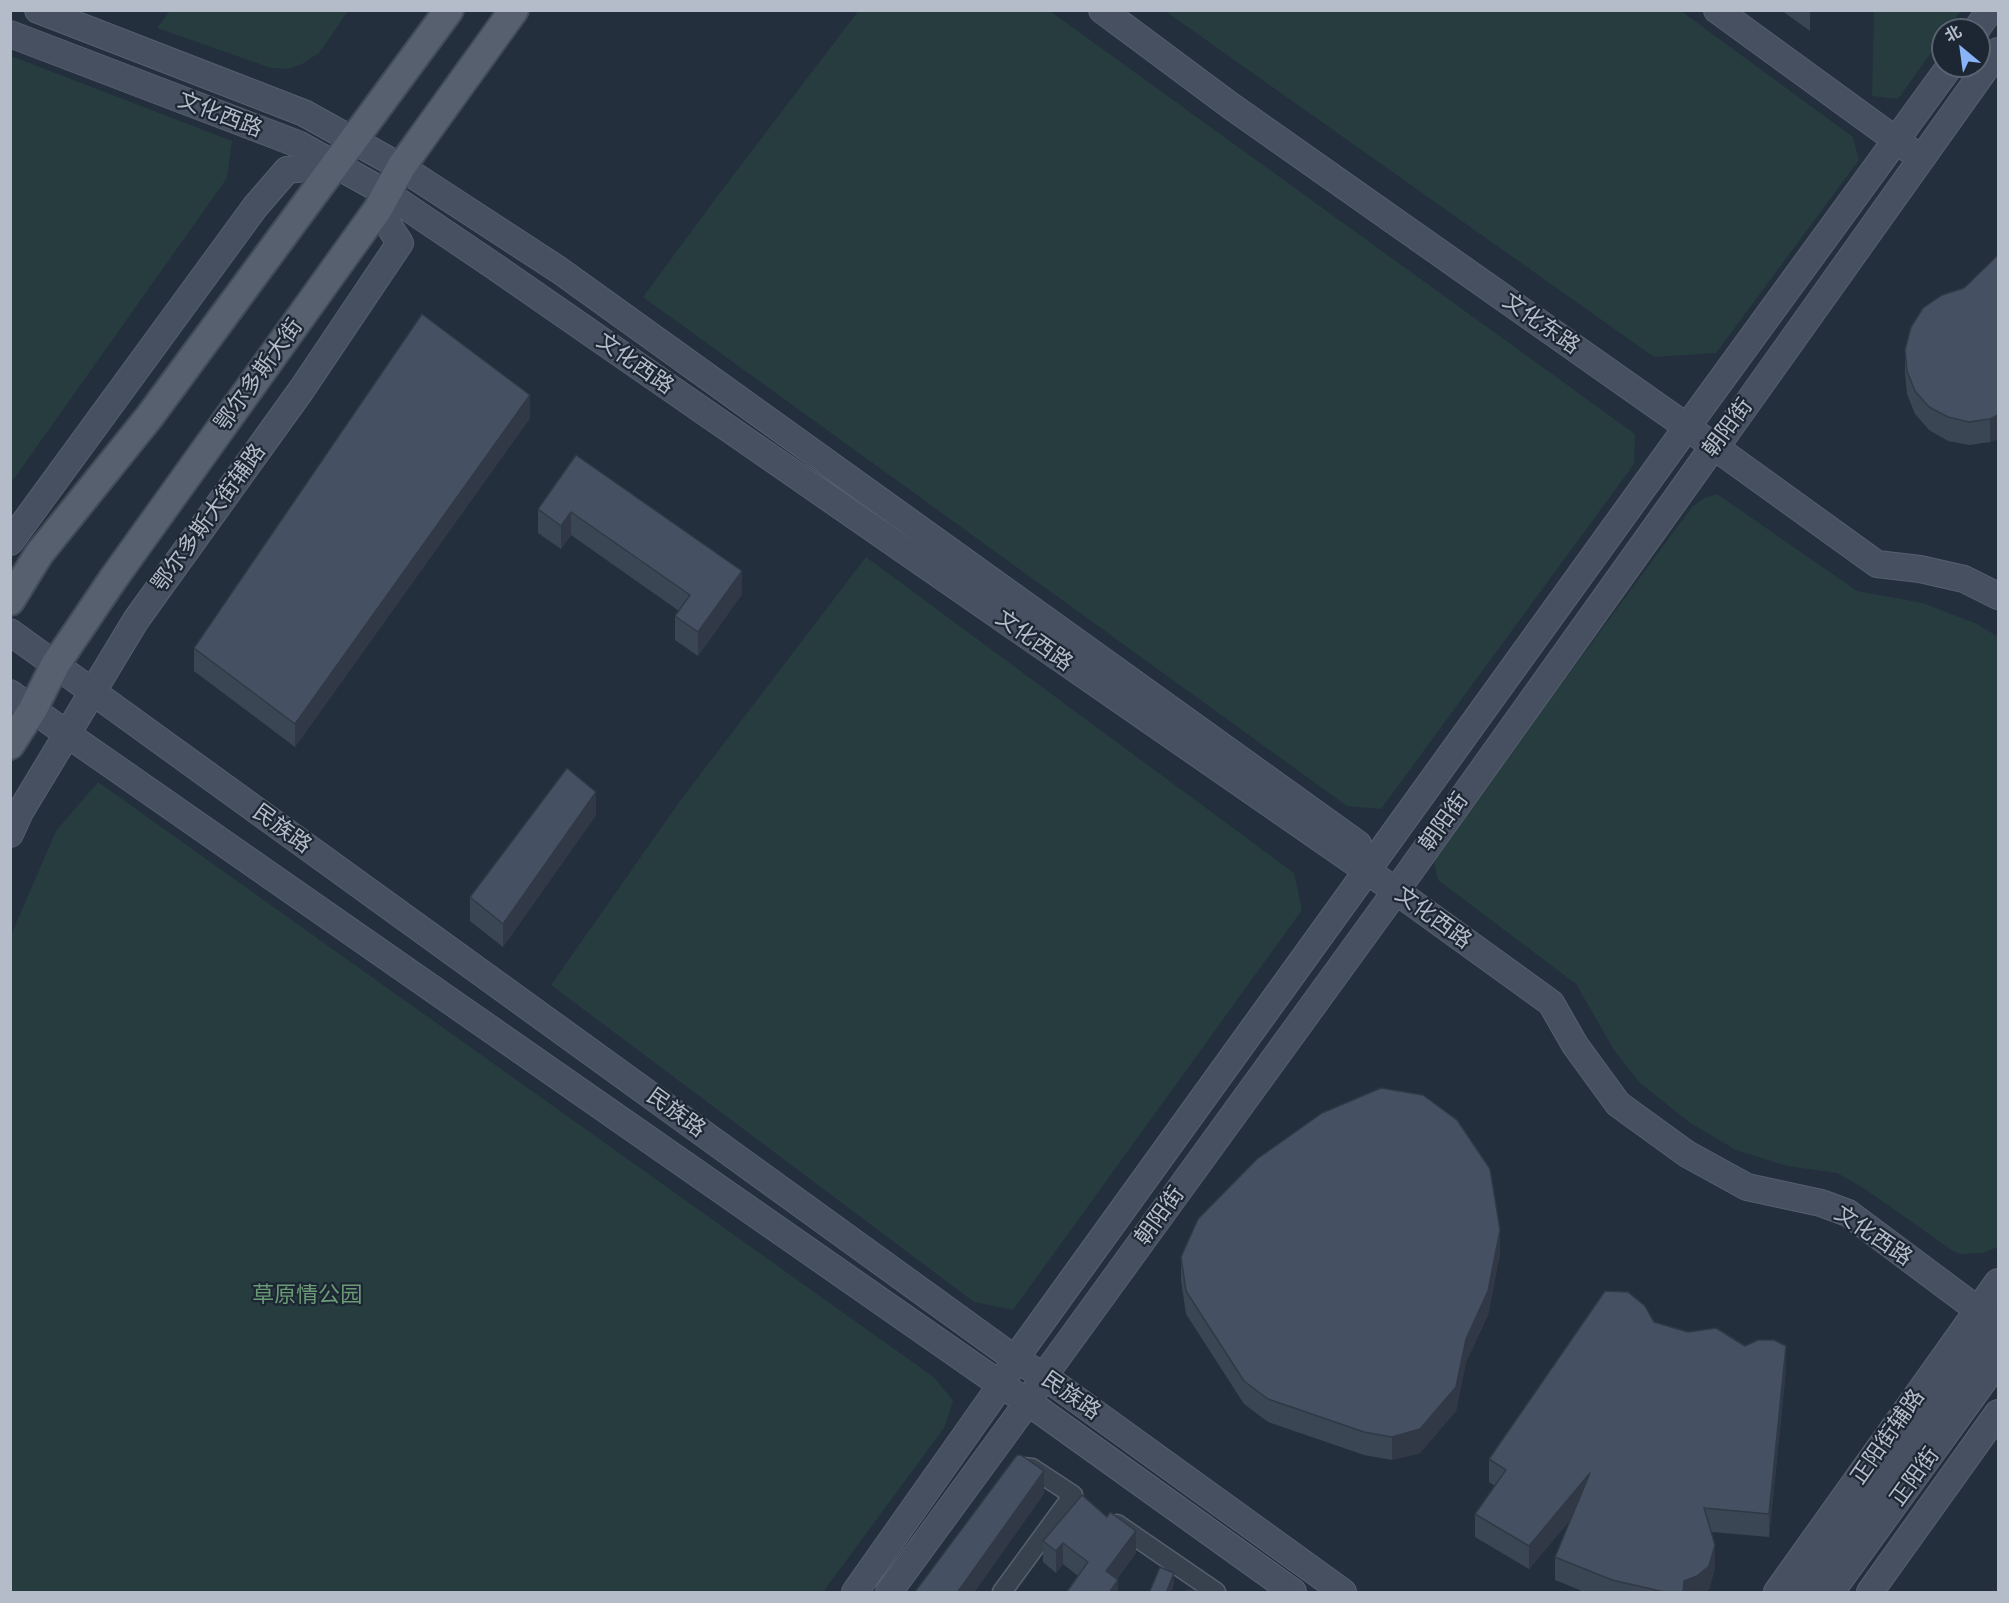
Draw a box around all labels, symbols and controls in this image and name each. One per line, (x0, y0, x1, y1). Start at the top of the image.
north arrow (1931, 18, 1991, 78)
text: 北 (1941, 21, 1965, 46)
street label: 文化西路 (174, 87, 266, 143)
street label: 文化东路 (1497, 288, 1585, 360)
street label: 鄂尔多斯大街 (210, 314, 308, 436)
street label: 文化西路 (591, 328, 679, 400)
street label: 朝阳街 (1698, 394, 1758, 462)
street label: 鄂尔多斯大街辅路 (147, 439, 271, 597)
street label: 文化西路 (990, 605, 1078, 677)
street label: 朝阳街 (1414, 788, 1474, 856)
street label: 民族路 (248, 799, 316, 859)
street label: 文化西路 (1390, 881, 1476, 955)
street label: 民族路 (642, 1083, 710, 1143)
street label: 朝阳街 (1130, 1182, 1190, 1250)
street label: 文化西路 (1829, 1200, 1917, 1272)
park label: 草原情公园 (252, 1283, 362, 1309)
street label: 民族路 (1036, 1366, 1106, 1426)
street label: 正阳街辅路 (1846, 1384, 1930, 1490)
street label: 正阳街 (1885, 1443, 1945, 1511)

